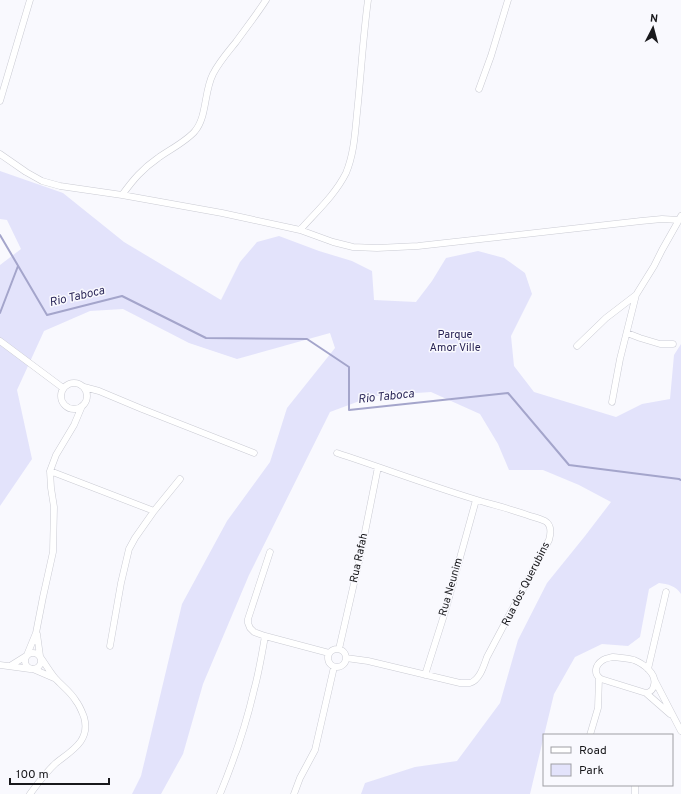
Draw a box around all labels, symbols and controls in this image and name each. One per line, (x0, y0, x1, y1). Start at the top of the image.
north arrow (633, 8, 673, 48)
text: N (649, 12, 659, 26)
water label: Rio Taboca (48, 283, 107, 311)
park label: Parque Amor Ville (429, 328, 481, 355)
water label: Rio Taboca (357, 386, 416, 408)
street label: Rua Rafah (347, 532, 371, 584)
street label: Rua dos Querubins (499, 540, 553, 628)
street label: Rua Neunim (436, 556, 466, 618)
legend (543, 734, 673, 786)
text: Road (579, 743, 607, 759)
scale bar (10, 760, 109, 786)
text: Park (579, 763, 604, 779)
text: 100 m (16, 767, 49, 783)

